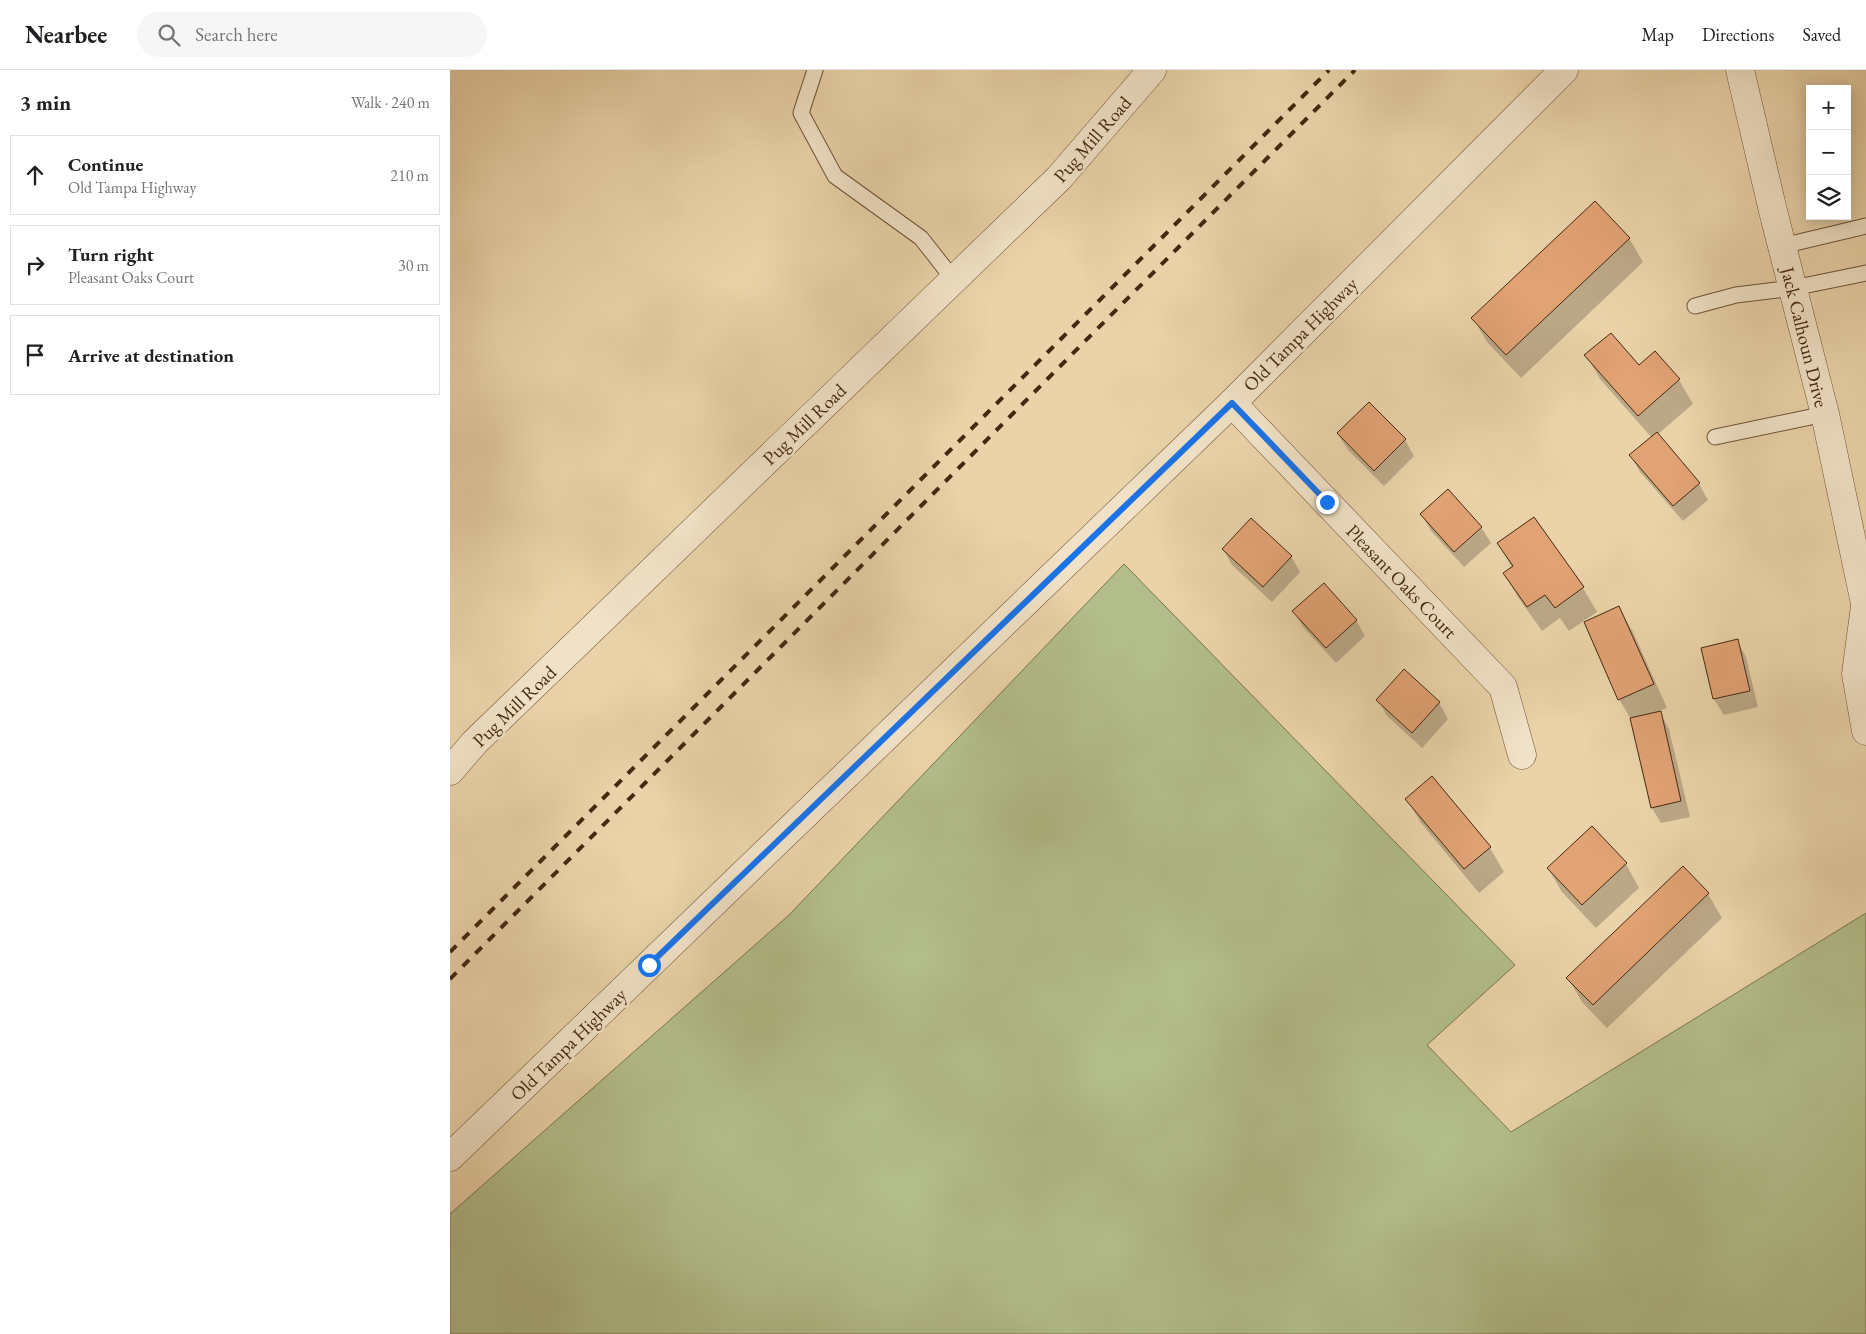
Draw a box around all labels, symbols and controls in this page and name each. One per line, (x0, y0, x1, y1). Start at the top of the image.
search box (137, 12, 487, 57)
text: Nearbee (25, 19, 107, 50)
icon: search (155, 21, 183, 49)
text: Search here (195, 22, 278, 47)
text: Map (1642, 23, 1674, 46)
text: Directions (1702, 23, 1774, 46)
text: Saved (1802, 23, 1841, 46)
map controls (1806, 85, 1851, 220)
button: + (1806, 85, 1851, 130)
text: 3 min (20, 89, 71, 116)
street label: Pug Mill Road (1048, 90, 1137, 188)
text: Walk · 240 m (351, 92, 430, 113)
button: − (1806, 130, 1851, 175)
text: Continue (68, 152, 143, 177)
icon: ahead (21, 161, 49, 189)
text: 210 m (390, 165, 429, 186)
button: layers (1806, 175, 1851, 220)
text: Old Tampa Highway (68, 177, 196, 198)
text: Turn right (68, 242, 154, 267)
icon: right (21, 251, 49, 279)
text: 30 m (398, 255, 429, 276)
street label: Jack Calhoun Drive (1775, 262, 1834, 410)
text: Pleasant Oaks Court (68, 267, 194, 288)
street label: Old Tampa Highway (1238, 271, 1364, 397)
icon: arrive (21, 341, 49, 369)
text: Arrive at destination (68, 343, 234, 368)
street label: Pug Mill Road (757, 378, 852, 471)
route end (1316, 491, 1339, 514)
street label: Pleasant Oaks Court (1341, 519, 1463, 644)
street label: Pug Mill Road (467, 660, 562, 753)
route start (638, 954, 661, 977)
street label: Old Tampa Highway (505, 982, 632, 1106)

